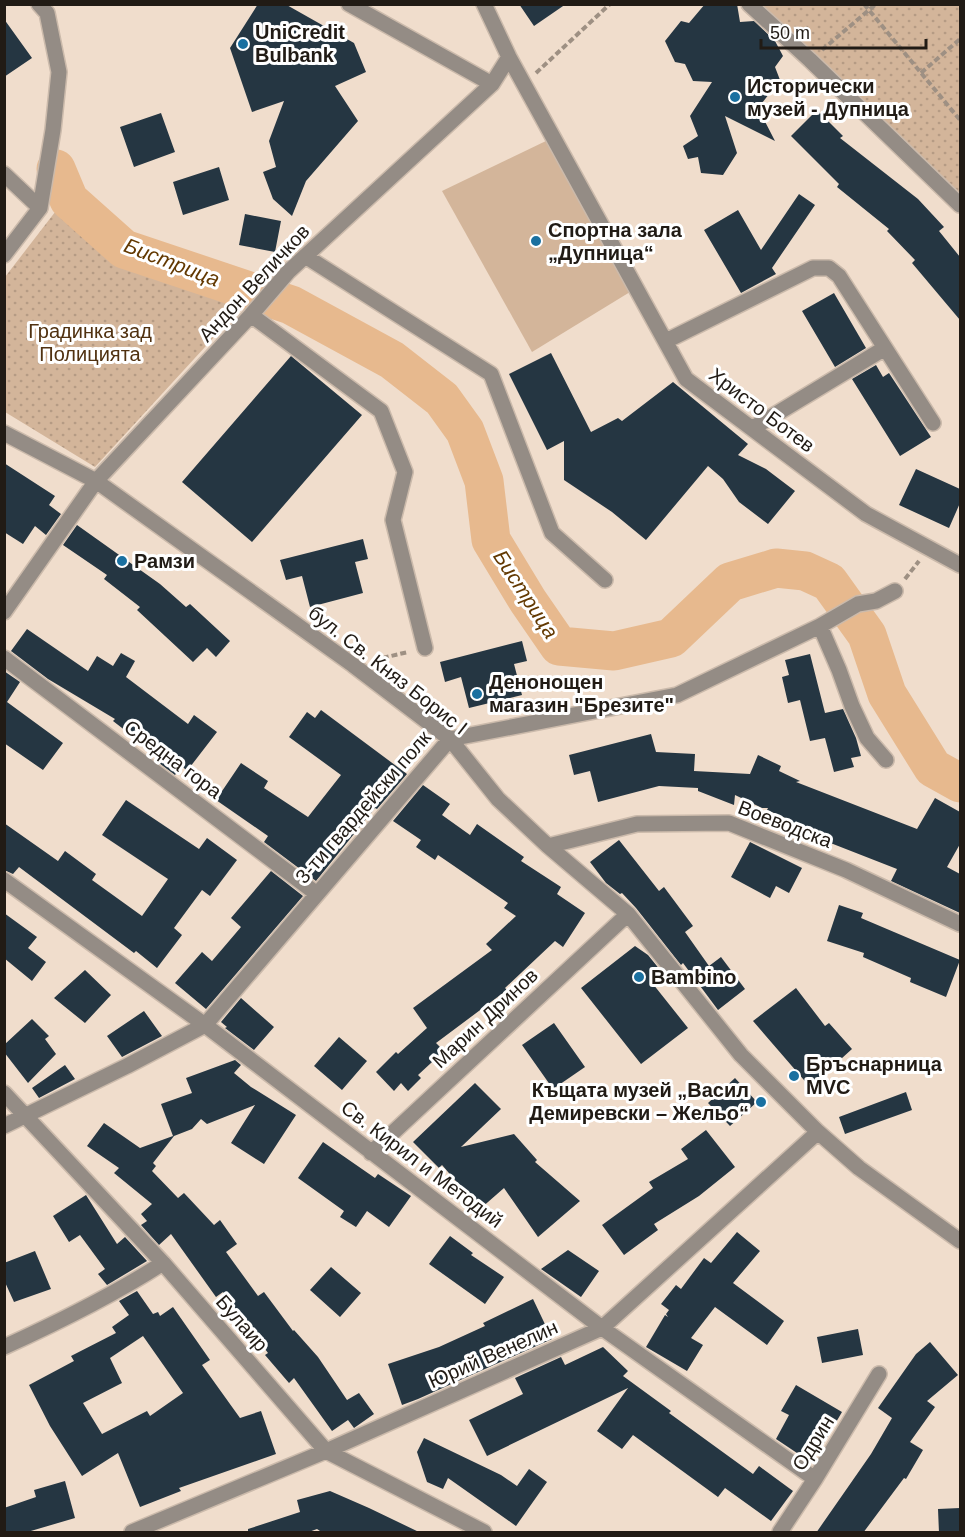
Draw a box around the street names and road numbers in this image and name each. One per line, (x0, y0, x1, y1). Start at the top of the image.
street label: Андон Величков (194, 220, 314, 346)
street label: Христо Ботев (705, 363, 819, 457)
street label: бул. Св. Княз Борис I (304, 601, 472, 739)
street label: Средна гора (120, 715, 227, 803)
street label: 3-ти гвардейски полк (291, 726, 435, 888)
street label: Воеводска (735, 796, 836, 852)
street label: Марин Дринов (428, 964, 542, 1072)
street label: Св. Кирил и Методий (337, 1096, 507, 1232)
street label: Булаир (212, 1290, 272, 1356)
street label: Юрий Венелин (425, 1316, 561, 1392)
street label: Одрин (788, 1412, 838, 1474)

